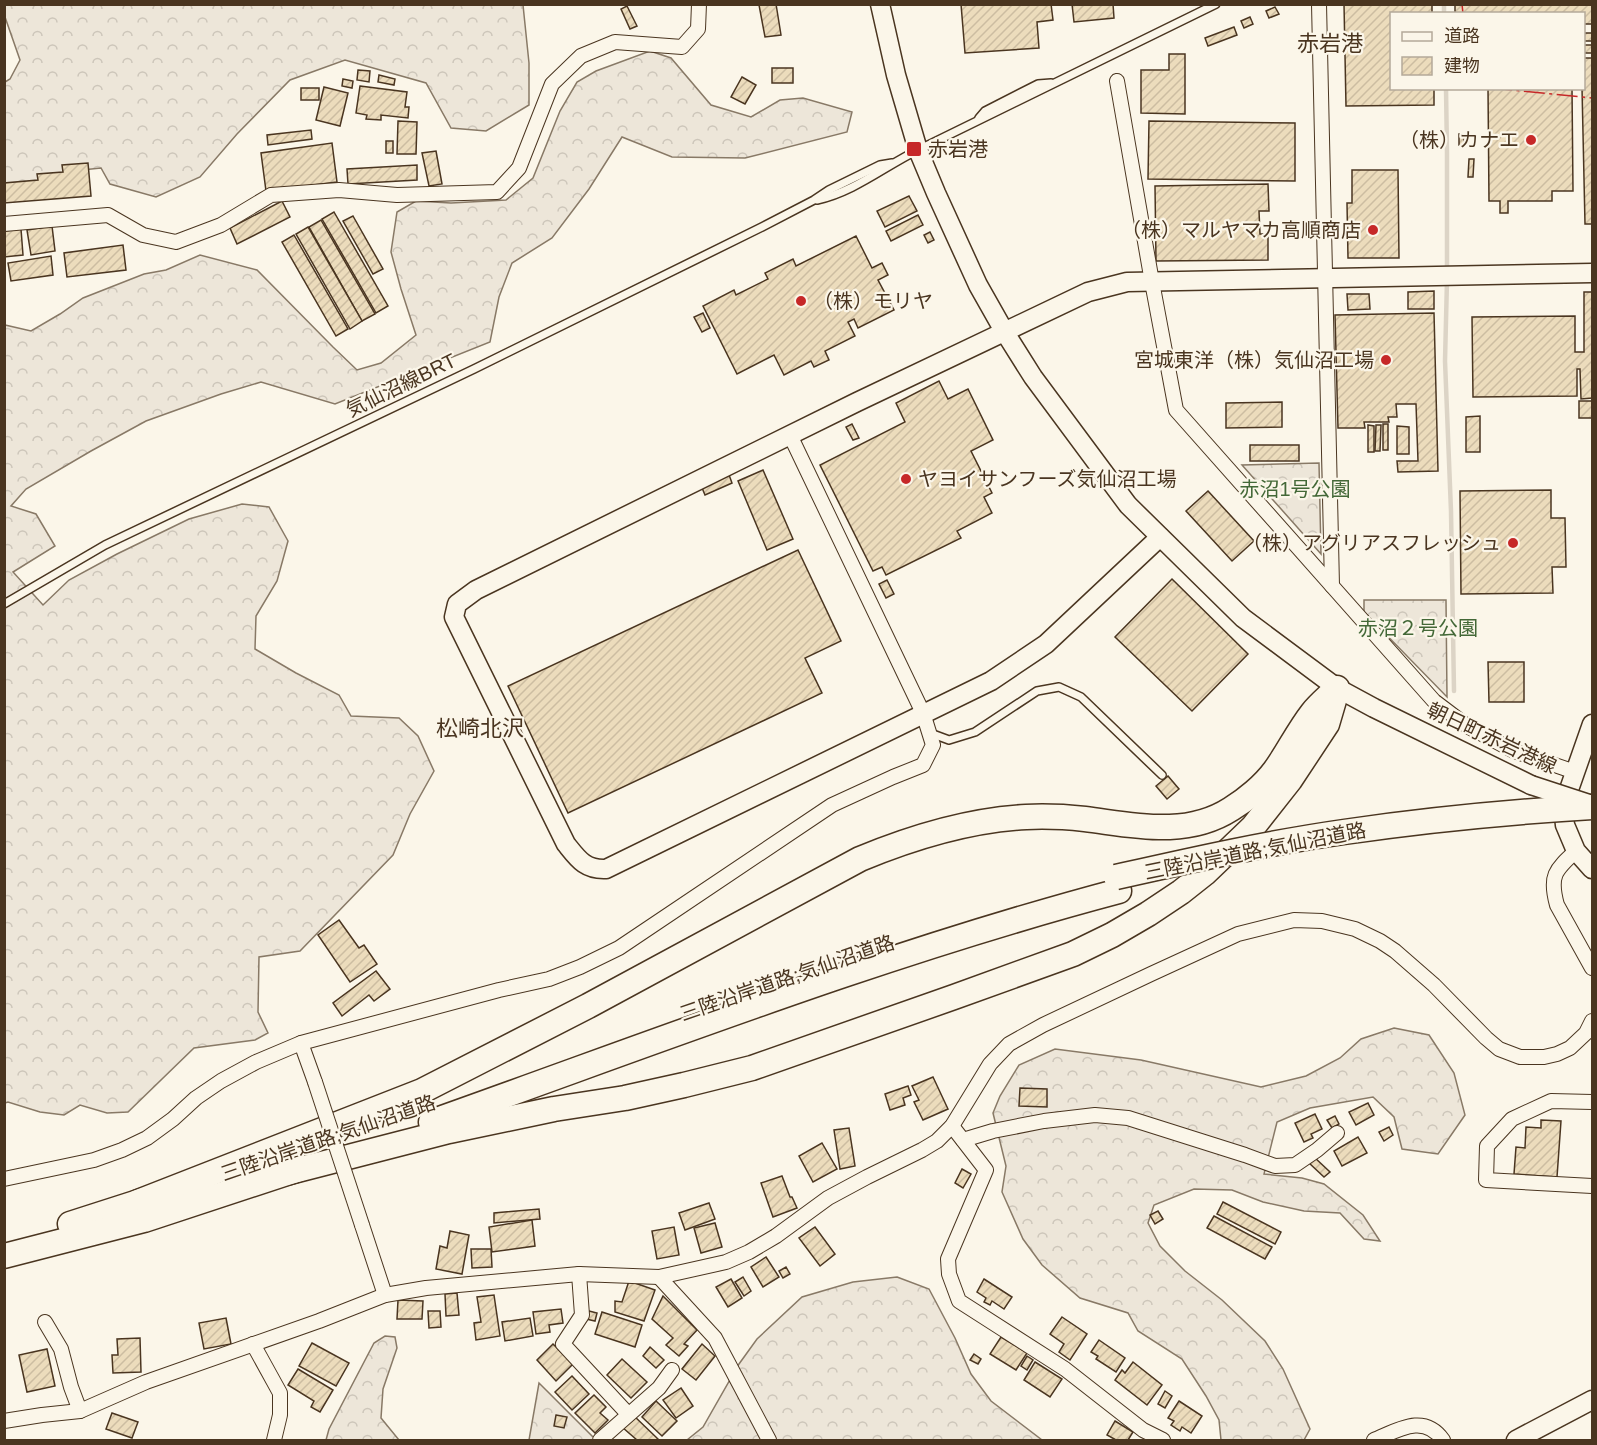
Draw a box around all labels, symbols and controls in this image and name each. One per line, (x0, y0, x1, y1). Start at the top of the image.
legend (1390, 12, 1585, 90)
text: 道路 (1444, 26, 1480, 46)
district label: 赤岩港 (1297, 31, 1363, 56)
text: 建物 (1444, 56, 1480, 76)
place label: （株）カナエ (1399, 129, 1519, 151)
marker: （株）カナエ (1524, 133, 1538, 147)
place label: 赤岩港 (928, 138, 988, 160)
marker: 赤岩港 (905, 140, 923, 158)
place label: （株）マルヤマカ高順商店 (1121, 219, 1361, 241)
marker: （株）マルヤマカ高順商店 (1366, 223, 1380, 237)
place label: （株）モリヤ (813, 290, 933, 312)
marker: （株）モリヤ (794, 294, 808, 308)
street label: 気仙沼線BRT (342, 349, 460, 421)
place label: 宮城東洋（株）気仙沼工場 (1134, 349, 1374, 371)
marker: 宮城東洋（株）気仙沼工場 (1379, 353, 1393, 367)
place label: ヤヨイサンフーズ気仙沼工場 (918, 468, 1176, 490)
marker: ヤヨイサンフーズ気仙沼工場 (899, 472, 913, 486)
park label: 赤沼1号公園 (1239, 478, 1351, 500)
place label: （株）アグリアスフレッシュ (1242, 532, 1501, 554)
marker: （株）アグリアスフレッシュ (1506, 536, 1520, 550)
park label: 赤沼２号公園 (1358, 617, 1478, 639)
street label: 朝日町赤岩港線 (1424, 698, 1560, 778)
district label: 松崎北沢 (436, 716, 524, 741)
street label: 三陸沿岸道路;気仙沼道路 (1142, 819, 1368, 883)
street label: 三陸沿岸道路;気仙沼道路 (677, 931, 897, 1025)
street label: 三陸沿岸道路;気仙沼道路 (218, 1091, 438, 1185)

